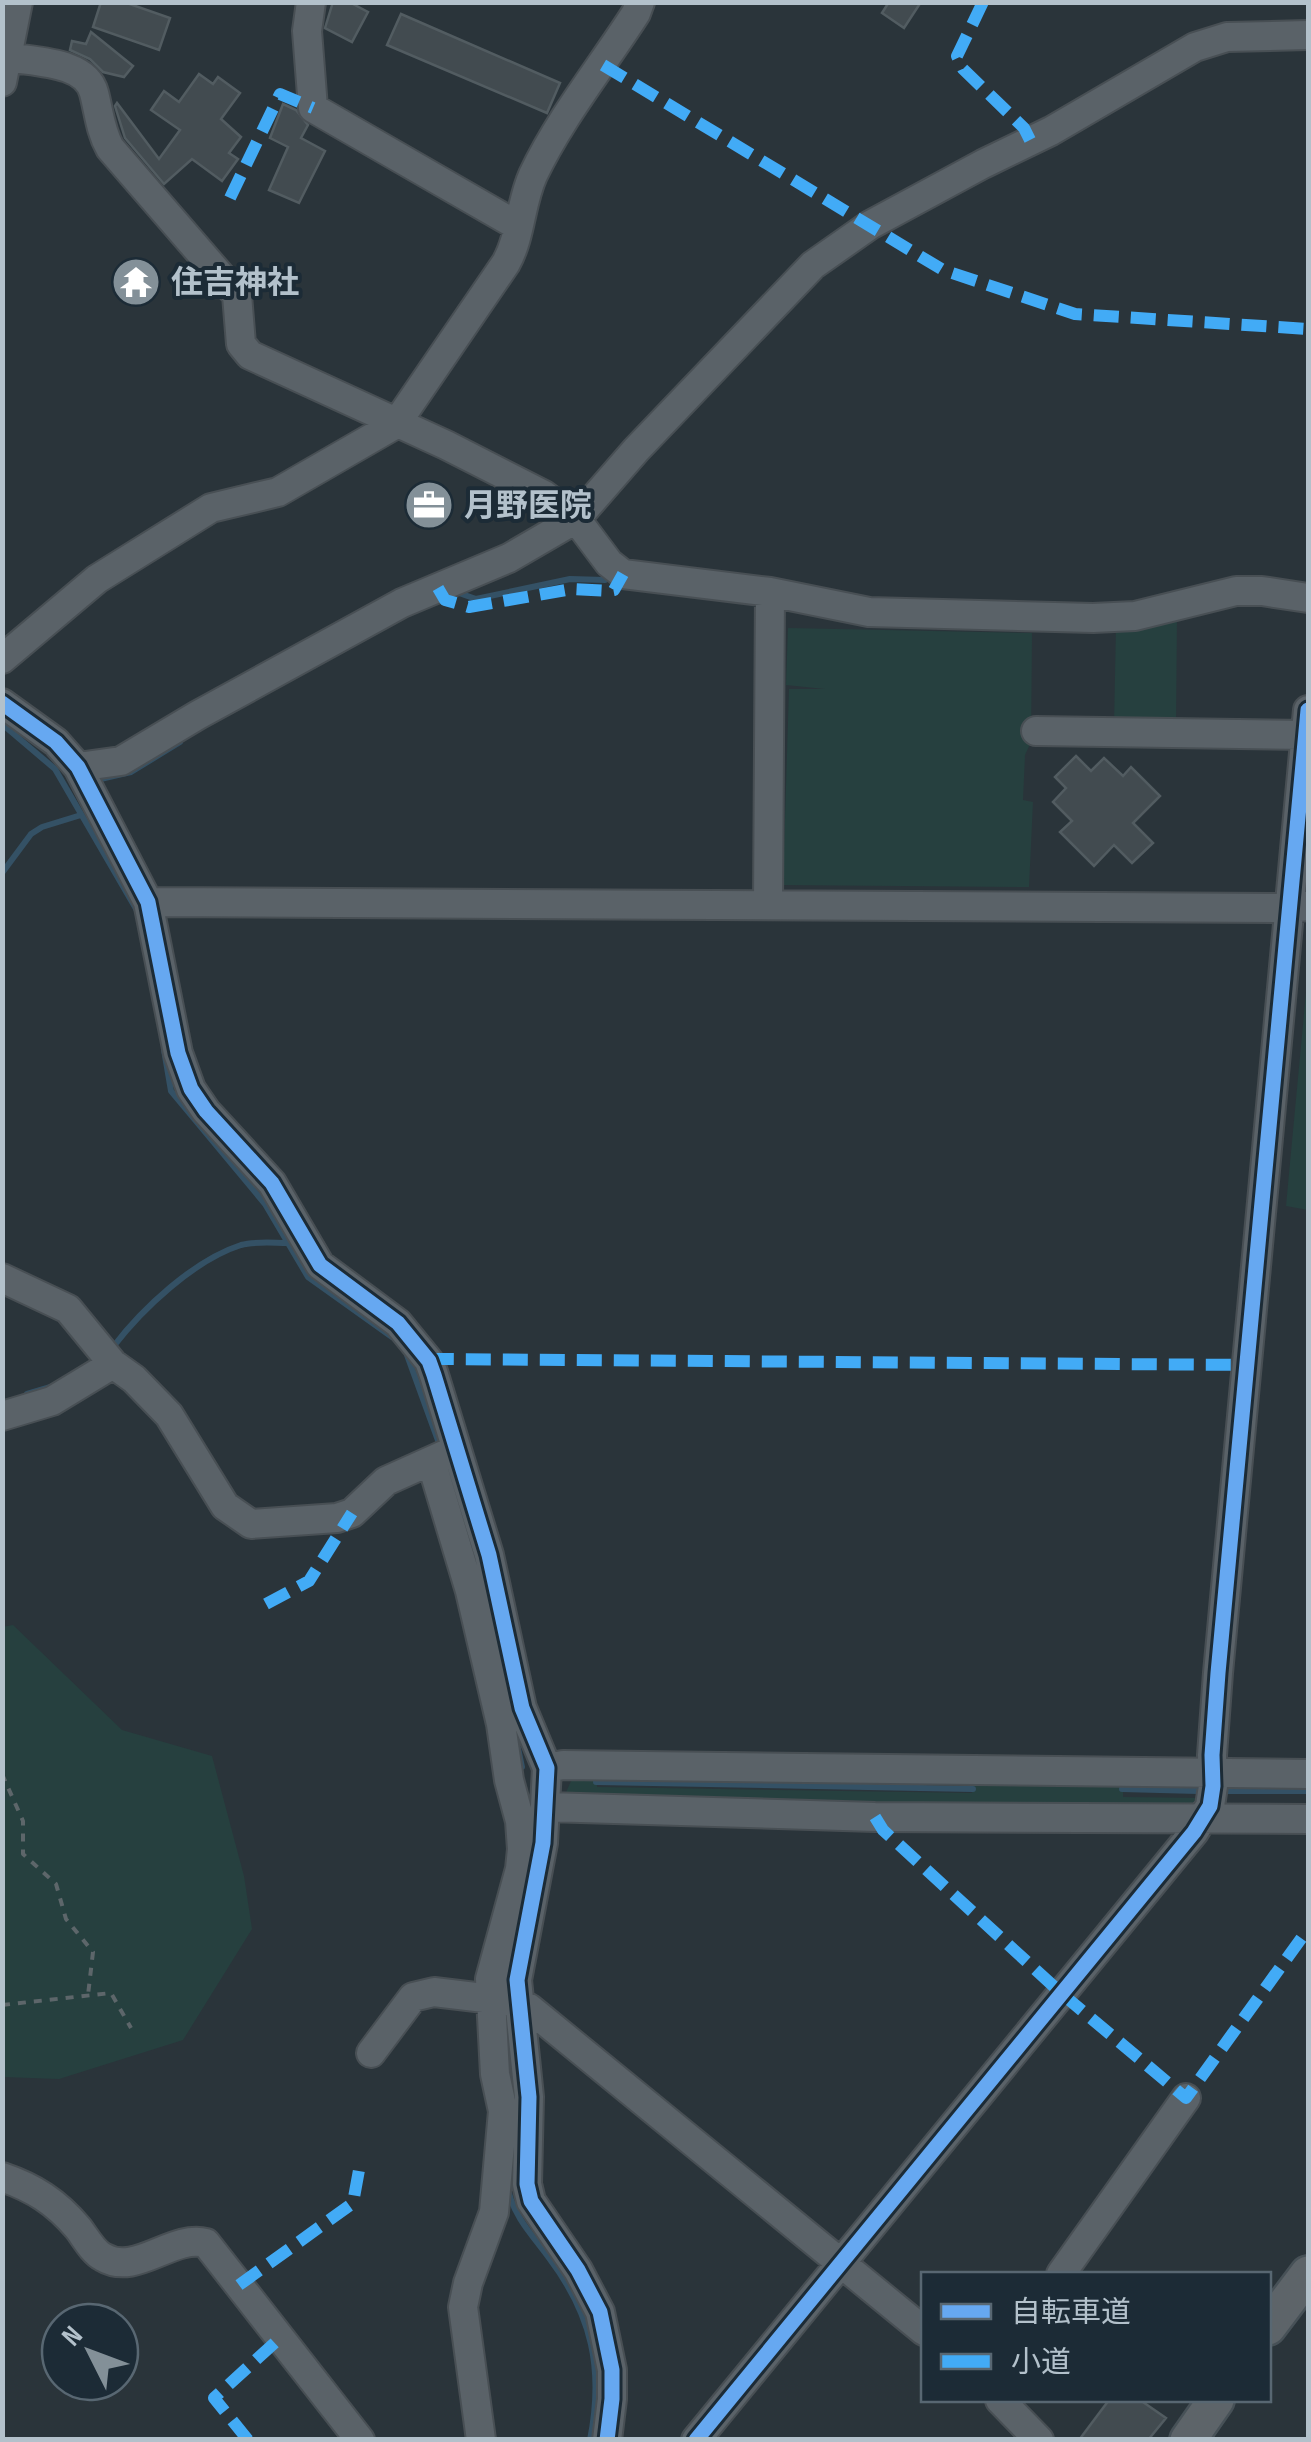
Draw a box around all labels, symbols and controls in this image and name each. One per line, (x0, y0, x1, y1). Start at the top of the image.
temple icon: 住吉神社 (110, 256, 162, 308)
place label: 住吉神社 (171, 264, 299, 303)
office icon: 月野医院 (403, 479, 455, 531)
place label: 月野医院 (464, 487, 592, 526)
legend (921, 2272, 1271, 2402)
text: 自転車道 (1011, 2295, 1131, 2331)
north arrow (40, 2302, 140, 2402)
text: N (55, 2320, 90, 2353)
text: 小道 (1011, 2345, 1071, 2381)

